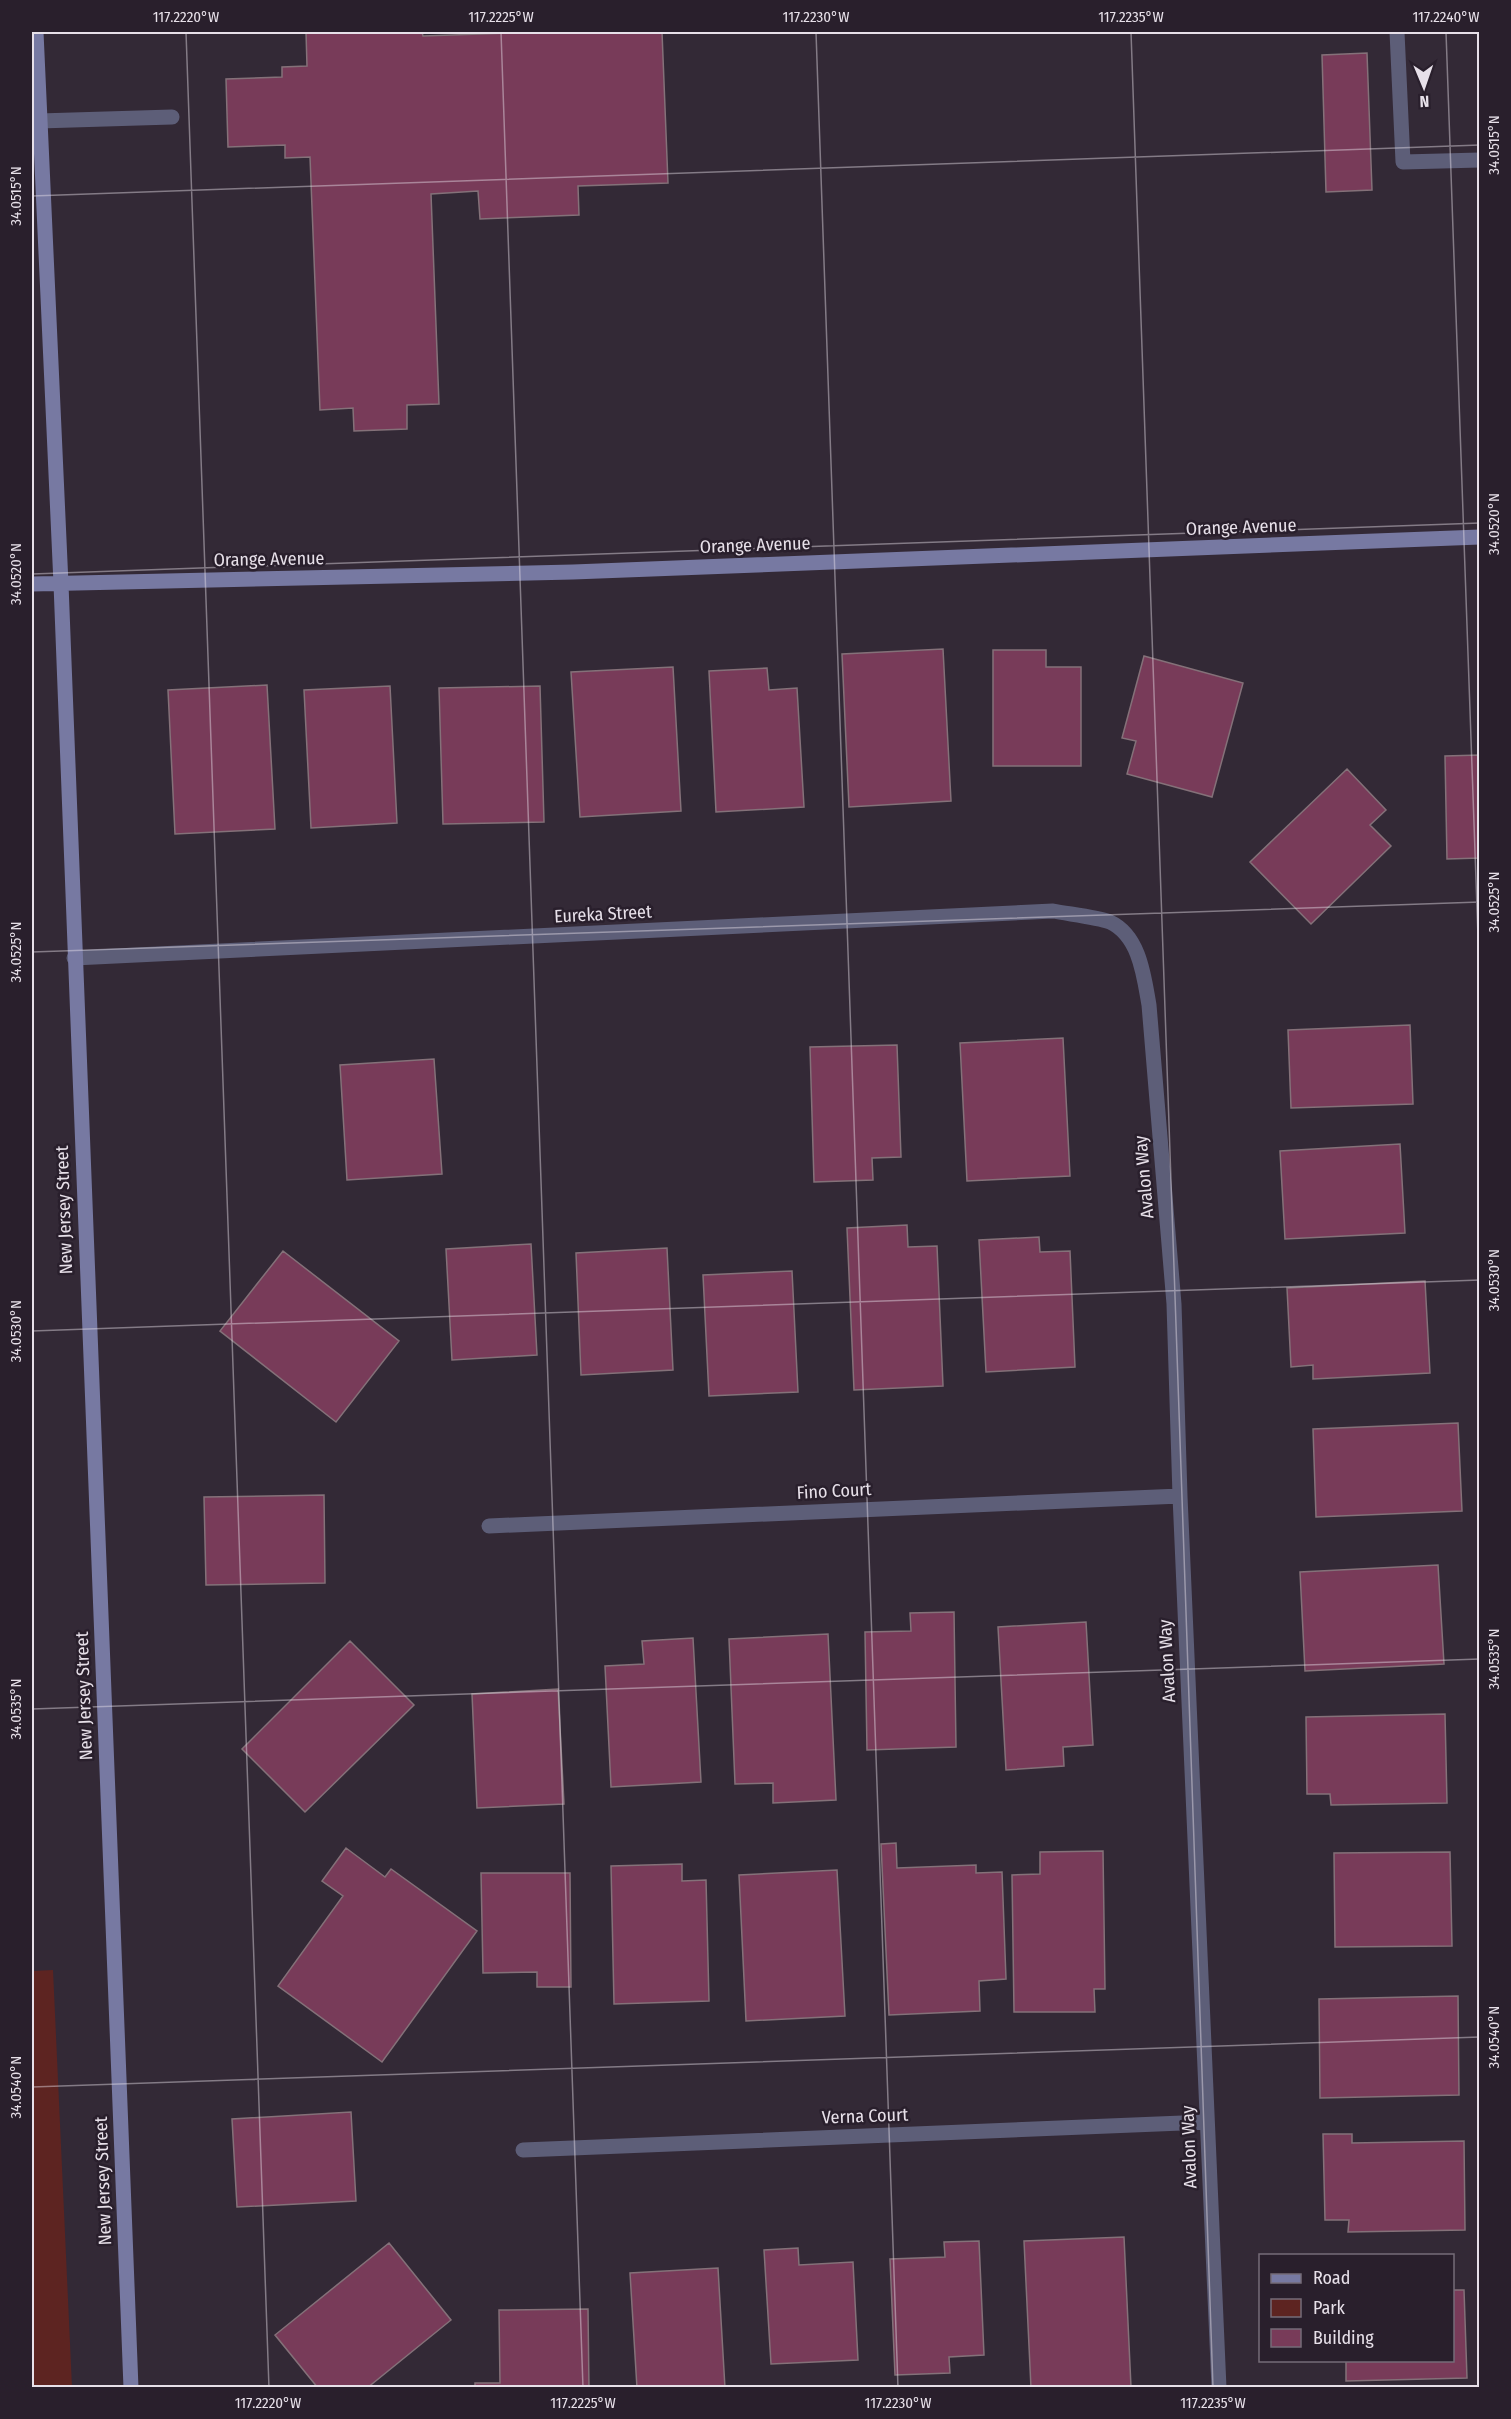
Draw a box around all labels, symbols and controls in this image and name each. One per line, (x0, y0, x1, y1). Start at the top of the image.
text: 117.2220°W (153, 8, 219, 26)
text: 117.2225°W (468, 8, 534, 26)
text: 117.2230°W (783, 8, 849, 26)
text: 117.2235°W (1098, 8, 1164, 26)
text: 117.2240°W (1412, 8, 1480, 26)
north arrow (1394, 57, 1454, 117)
text: N (1419, 92, 1430, 111)
text: 34.0515°N (1485, 115, 1503, 175)
text: 34.0515°N (7, 166, 25, 226)
text: 34.0520°N (1485, 493, 1503, 555)
street label: Orange Avenue (1185, 514, 1297, 540)
street label: Orange Avenue (699, 532, 811, 558)
text: 34.0520°N (7, 543, 25, 605)
street label: Orange Avenue (213, 547, 325, 571)
text: 34.0525°N (1485, 872, 1503, 933)
street label: Eureka Street (554, 900, 652, 928)
text: 34.0525°N (7, 922, 25, 983)
street label: Avalon Way (1129, 1135, 1159, 1219)
street label: New Jersey Street (51, 1145, 77, 1275)
text: 34.0530°N (1485, 1249, 1503, 1311)
text: 34.0530°N (7, 1300, 25, 1362)
street label: Fino Court (796, 1478, 872, 1504)
street label: Avalon Way (1154, 1619, 1180, 1703)
text: 34.0535°N (1485, 1628, 1503, 1690)
street label: New Jersey Street (71, 1631, 97, 1761)
text: 34.0535°N (7, 1678, 25, 1740)
text: 34.0540°N (1485, 2006, 1503, 2068)
text: 34.0540°N (7, 2056, 25, 2118)
street label: Verna Court (822, 2103, 909, 2128)
street label: Avalon Way (1177, 2105, 1201, 2189)
street label: New Jersey Street (90, 2116, 116, 2246)
legend (1259, 2254, 1454, 2362)
text: Road (1313, 2267, 1350, 2289)
text: Park (1313, 2297, 1346, 2319)
text: Building (1313, 2327, 1374, 2349)
text: 117.2220°W (235, 2394, 301, 2412)
text: 117.2225°W (550, 2394, 616, 2412)
text: 117.2230°W (865, 2394, 931, 2412)
text: 117.2235°W (1180, 2394, 1246, 2412)

